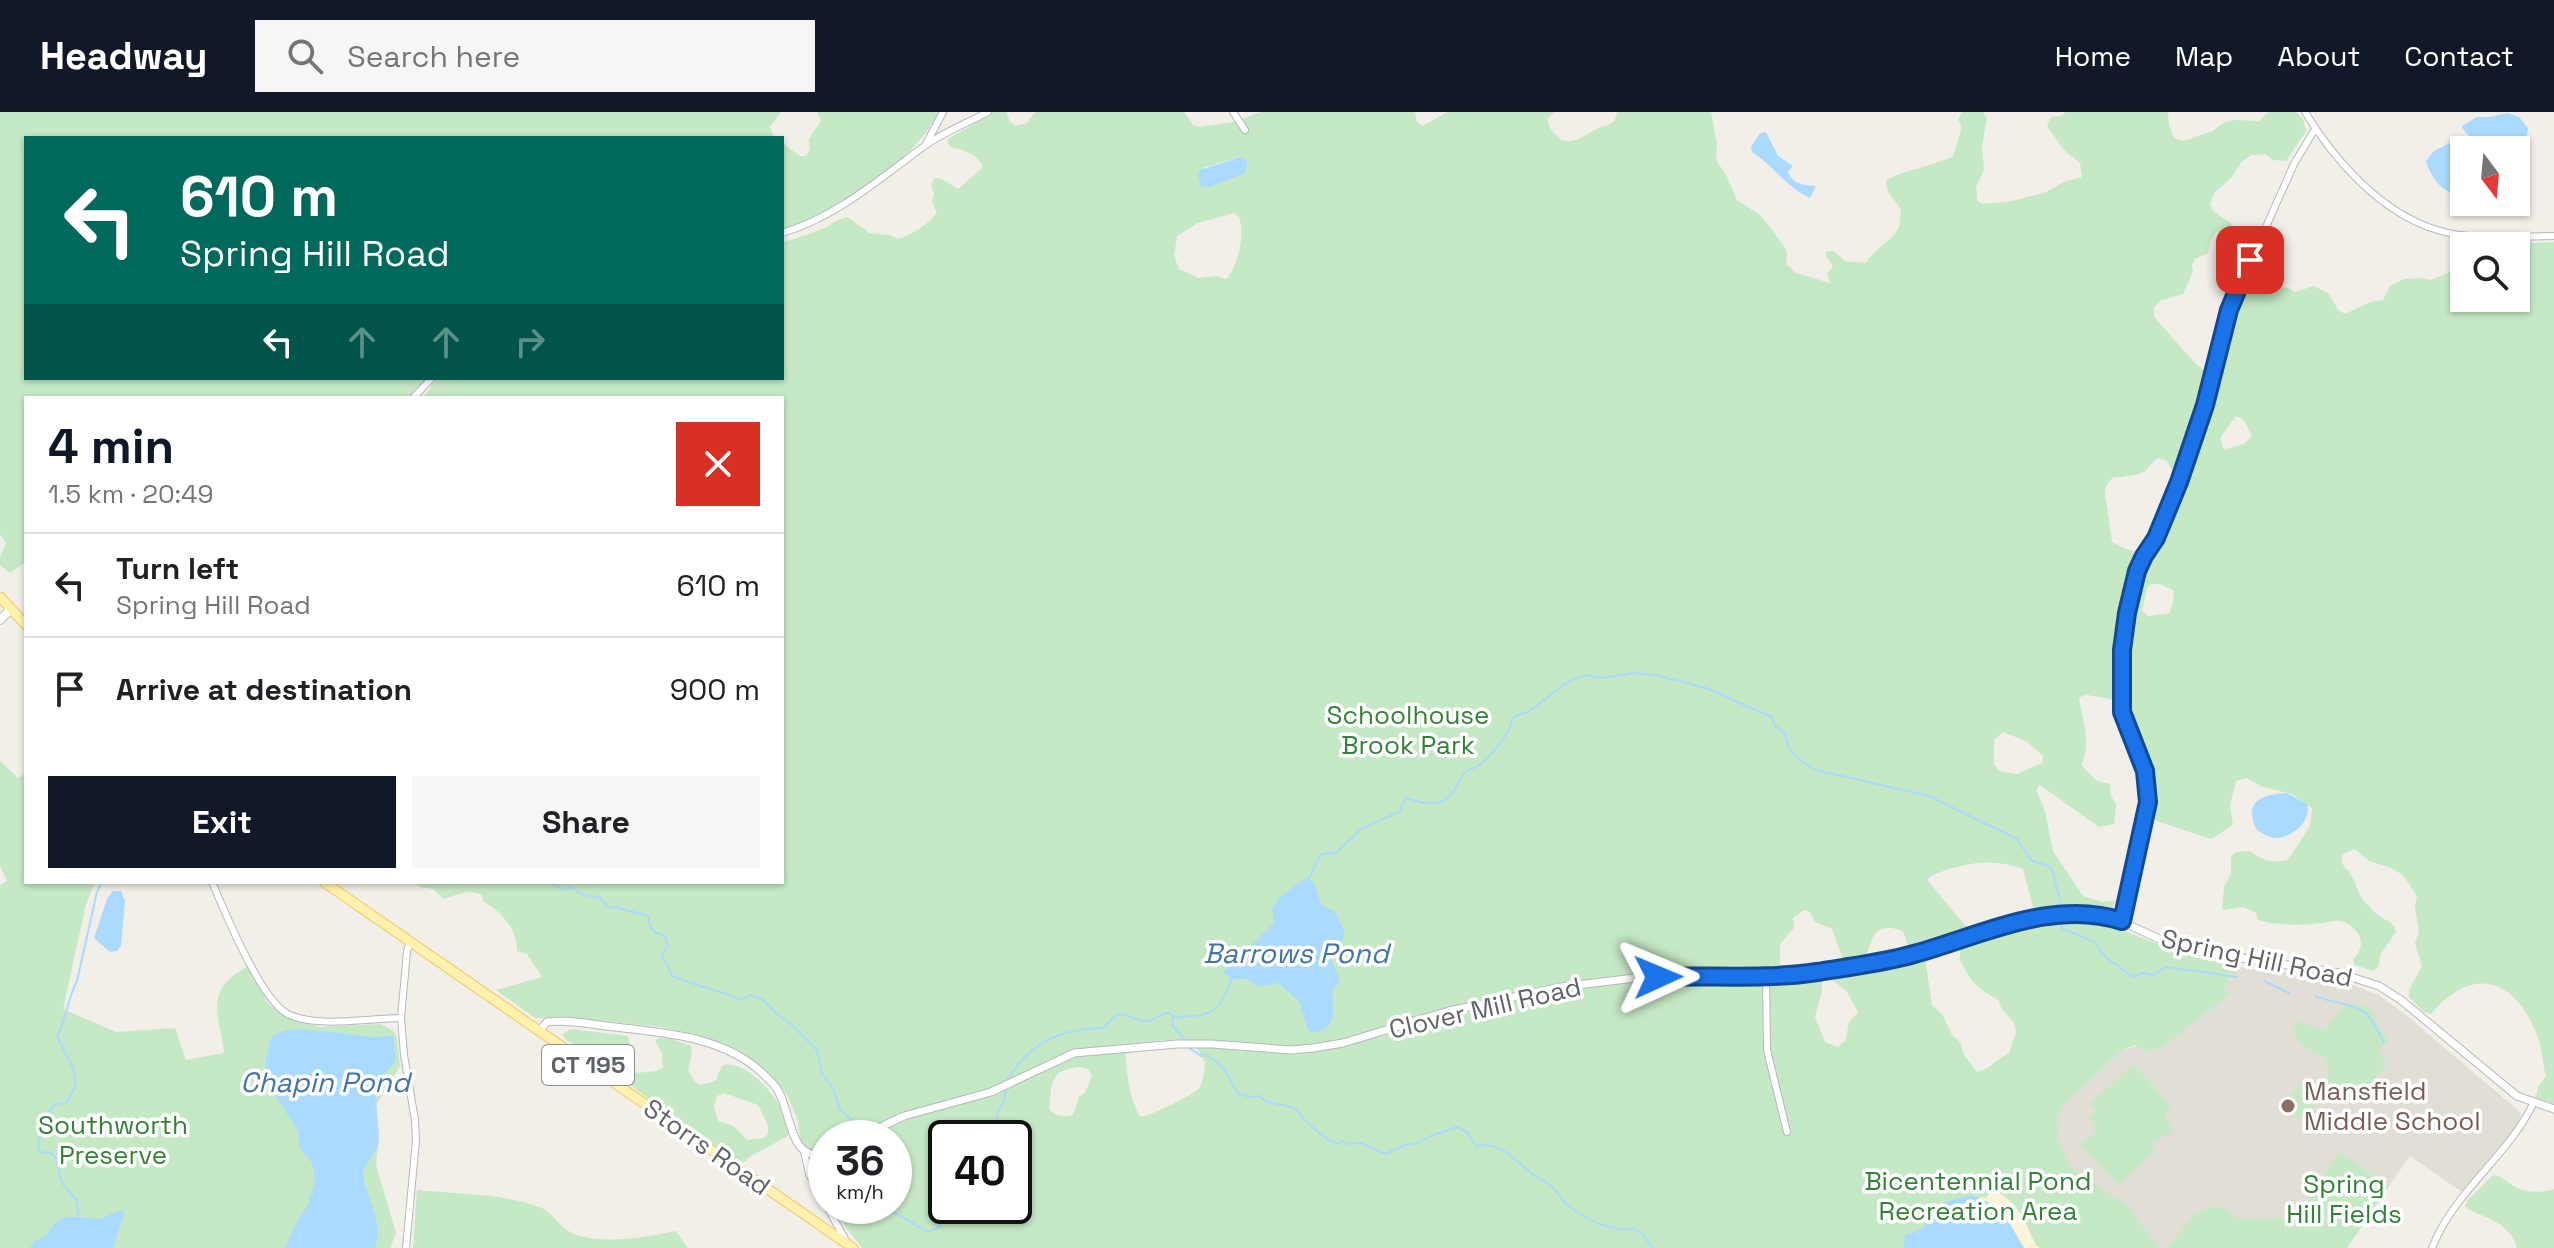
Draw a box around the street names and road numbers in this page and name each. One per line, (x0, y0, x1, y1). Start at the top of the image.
street label: Spring Hill Road (2158, 921, 2356, 995)
street label: Clover Mill Road (1386, 969, 1584, 1047)
road number: CT 195 (542, 1045, 634, 1085)
street label: Storrs Road (637, 1091, 777, 1203)

